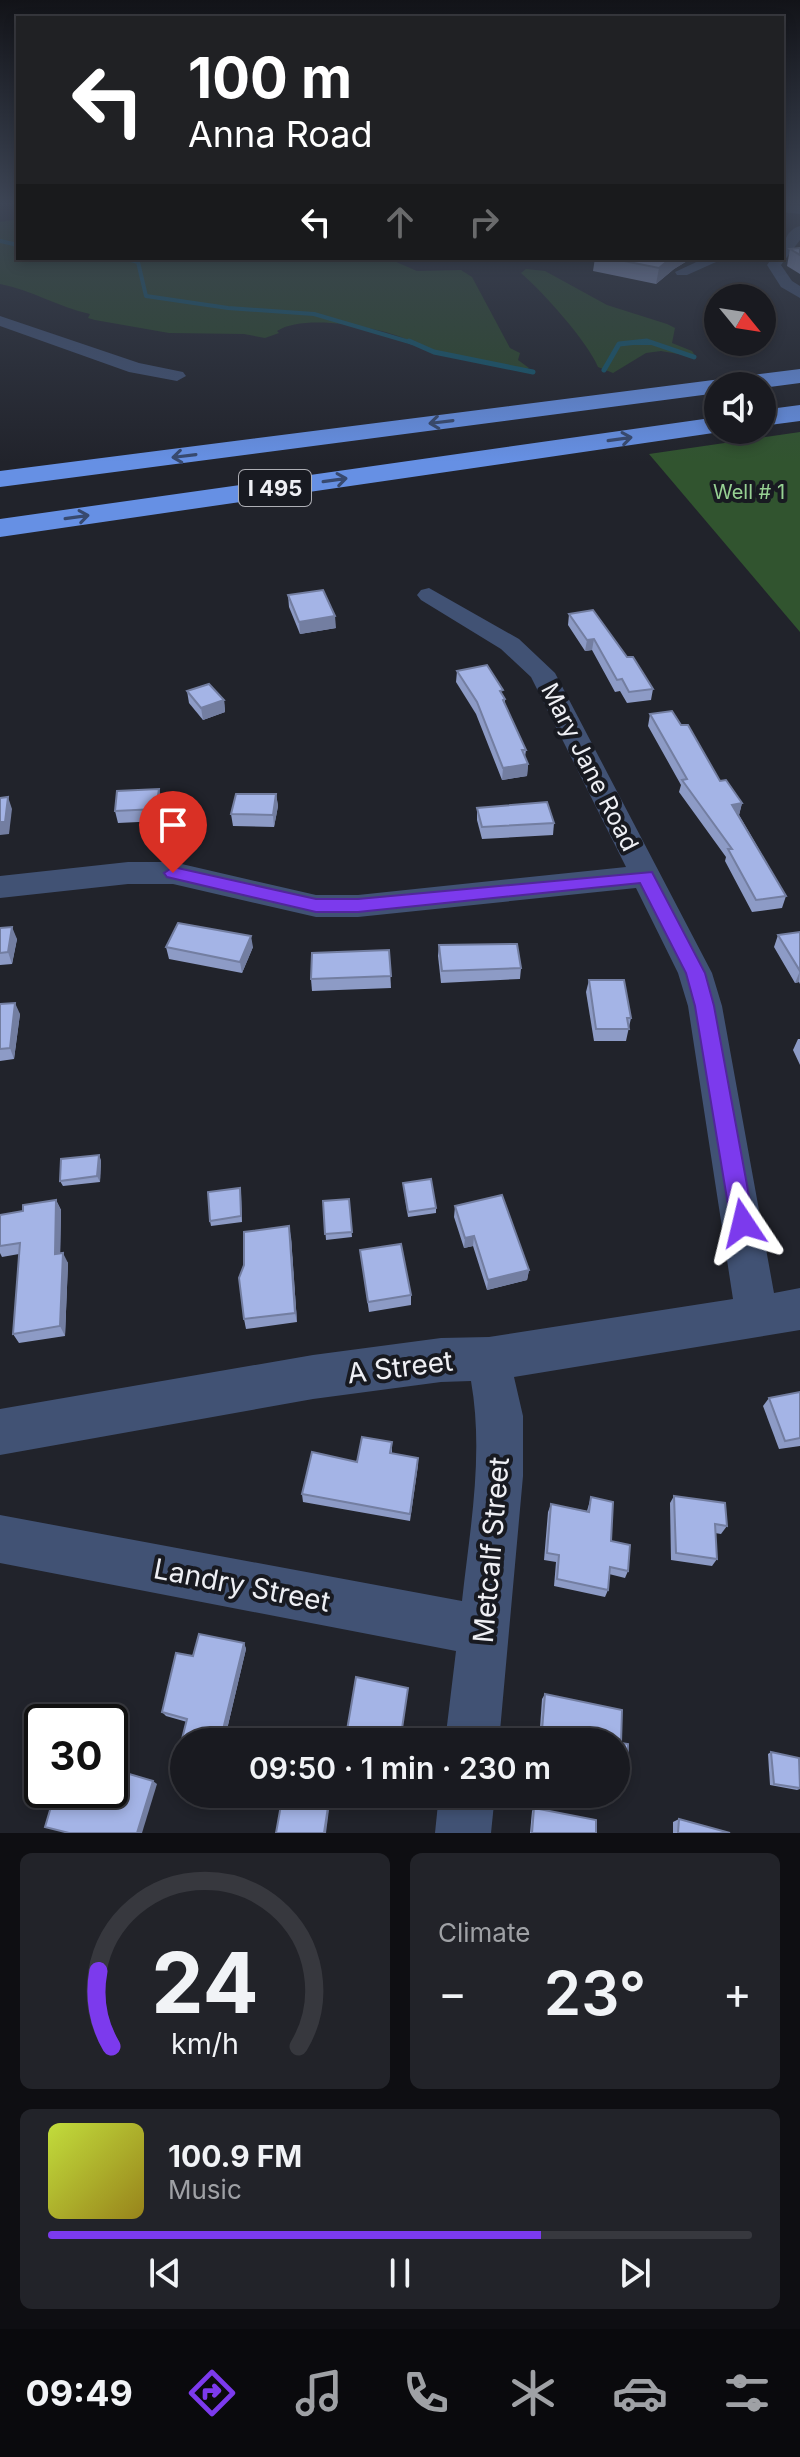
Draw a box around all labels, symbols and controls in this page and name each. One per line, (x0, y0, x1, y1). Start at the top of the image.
text: 100 m (188, 44, 352, 112)
icon: left (56, 48, 160, 152)
text: Anna Road (188, 112, 373, 156)
icon: left (294, 200, 338, 244)
icon: ahead (378, 200, 422, 244)
icon: right (462, 200, 506, 244)
north arrow (704, 284, 776, 356)
map controls (704, 284, 776, 444)
button: sound (704, 372, 776, 444)
one-way arrow (429, 415, 455, 430)
one-way arrow (607, 431, 632, 446)
one-way arrow (171, 448, 198, 463)
road number: I 495 (239, 470, 311, 506)
one-way arrow (321, 472, 347, 487)
park label: Well # 1 (713, 480, 785, 504)
one-way arrow (64, 509, 89, 524)
street label: Mary Jane Road (535, 678, 645, 856)
pin (139, 791, 207, 873)
icon: arrive (151, 803, 195, 847)
position arrow (701, 1181, 785, 1265)
street label: A Street (345, 1344, 455, 1390)
street label: Metcalf Street (466, 1456, 516, 1644)
street label: Landry Street (151, 1551, 333, 1619)
speed limit sign: 30 (24, 1704, 128, 1808)
text: 09:50 · 1 min · 230 m (249, 1750, 551, 1786)
text: Climate (438, 1917, 530, 1948)
text: 24 (151, 1932, 259, 2033)
text: 23° (544, 1957, 646, 2029)
text: − (438, 1966, 467, 2020)
text: + (723, 1966, 752, 2020)
text: km/h (171, 2026, 239, 2061)
text: 100.9 FM (168, 2138, 302, 2174)
text: Music (168, 2174, 242, 2205)
icon: previous (143, 2251, 187, 2295)
icon: pause (378, 2251, 422, 2295)
icon: next (613, 2251, 657, 2295)
icon: directions (184, 2365, 240, 2421)
icon: music (291, 2365, 347, 2421)
icon: phone (398, 2365, 454, 2421)
icon: climate (505, 2365, 561, 2421)
icon: car (612, 2365, 668, 2421)
icon: filters (719, 2365, 775, 2421)
text: 09:49 (25, 2371, 133, 2415)

